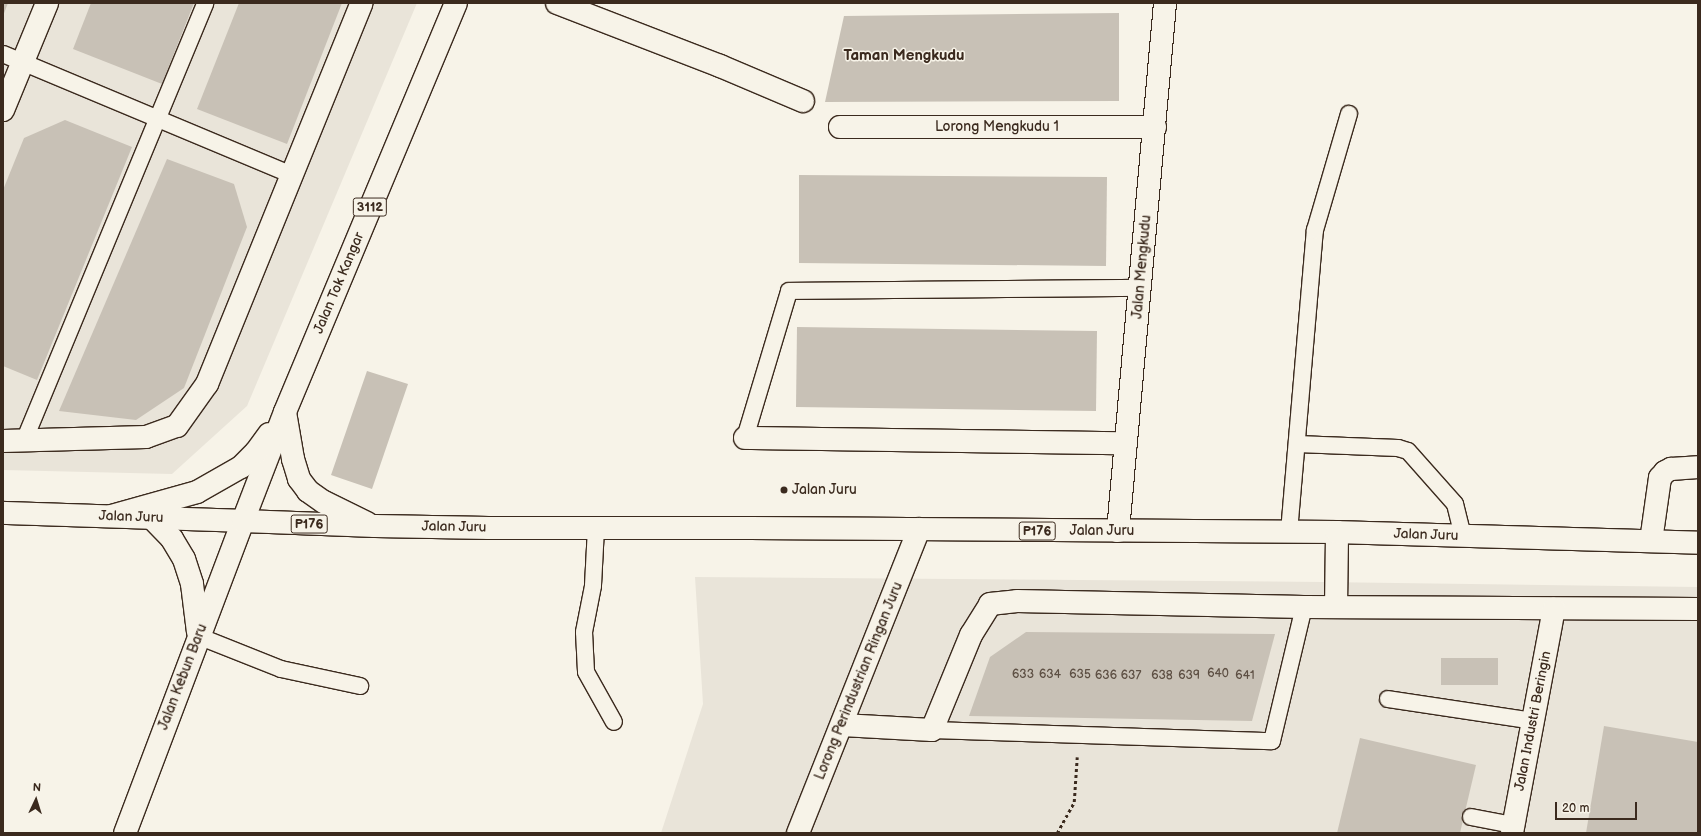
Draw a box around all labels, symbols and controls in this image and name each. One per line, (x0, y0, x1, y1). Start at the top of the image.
district label: Taman Mengkudu (844, 47, 964, 65)
street label: Lorong Mengkudu 1 (935, 119, 1059, 135)
road number: 3112 (352, 196, 388, 218)
street label: Jalan Mengkudu (1129, 214, 1155, 320)
street label: Jalan Tok Kangar (310, 230, 368, 336)
place label: Jalan Juru (792, 482, 858, 498)
marker: Jalan Juru (779, 485, 789, 495)
street label: Jalan Juru (98, 507, 164, 527)
road number: P176 (290, 513, 328, 535)
street label: Jalan Juru (421, 518, 487, 536)
road number: P176 (1018, 520, 1056, 542)
street label: Jalan Juru (1069, 523, 1135, 539)
street label: Jalan Juru (1393, 525, 1459, 545)
street label: Lorong Perindustrian Ringan Juru (811, 579, 907, 783)
street label: Jalan Kebun Baru (155, 622, 211, 732)
street label: Jalan Industri Beringin (1511, 650, 1555, 792)
house number: 640 (1207, 667, 1229, 681)
house number: 633 (1012, 668, 1034, 682)
house number: 634 (1039, 668, 1061, 682)
house number: 635 (1069, 668, 1091, 682)
house number: 636 (1095, 669, 1117, 683)
house number: 637 (1121, 669, 1141, 683)
house number: 638 (1151, 669, 1173, 683)
house number: 639 (1178, 669, 1200, 683)
house number: 641 (1235, 669, 1255, 683)
north arrow (16, 780, 56, 820)
text: N (32, 781, 41, 794)
scale bar (1557, 794, 1639, 820)
text: 20 m (1562, 801, 1589, 816)

